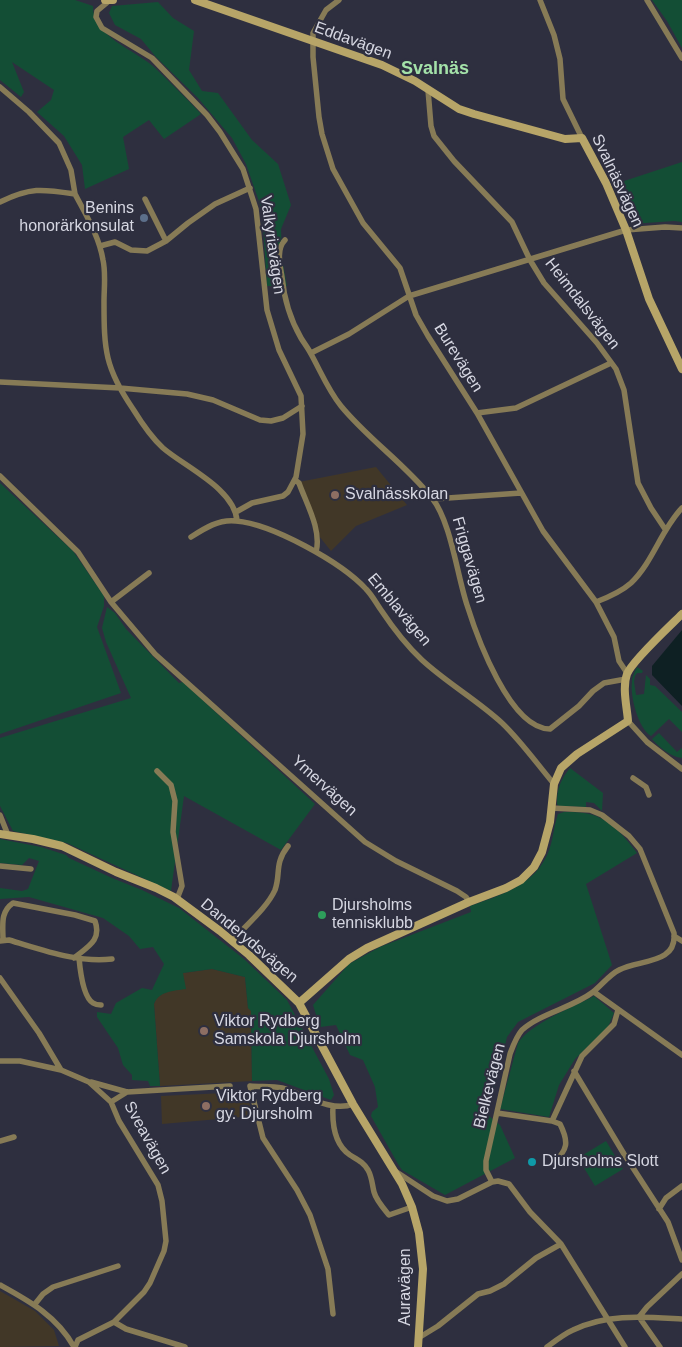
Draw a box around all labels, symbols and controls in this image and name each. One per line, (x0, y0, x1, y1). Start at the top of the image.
street label: Eddavägen (312, 18, 394, 64)
district label: Svalnäs (401, 58, 469, 80)
street label: Svalnäsvägen (587, 131, 647, 231)
street label: Valkyriavägen (256, 194, 288, 296)
place label: Benins honorärkonsulat (19, 199, 134, 237)
marker: Benins honorärkonsulat (138, 212, 150, 224)
street label: Heimdalsvägen (540, 255, 624, 353)
street label: Burevägen (429, 320, 487, 396)
place label: Svalnässkolan (345, 485, 448, 505)
marker: Svalnässkolan (329, 489, 341, 501)
street label: Friggavägen (448, 515, 490, 605)
street label: Emblavägen (363, 570, 435, 650)
street label: Ymervägen (287, 751, 361, 821)
street label: Danderydsvägen (196, 895, 302, 987)
place label: Djursholms tennisklubb (332, 896, 413, 934)
marker: Djursholms tennisklubb (316, 909, 328, 921)
place label: Viktor Rydberg Samskola Djursholm (214, 1012, 361, 1050)
marker: Viktor Rydberg Samskola Djursholm (198, 1025, 210, 1037)
street label: Bielkevägen (470, 1041, 510, 1131)
place label: Viktor Rydberg gy. Djursholm (216, 1087, 322, 1125)
street label: Sveavägen (119, 1098, 175, 1178)
marker: Viktor Rydberg gy. Djursholm (200, 1100, 212, 1112)
place label: Djursholms Slott (542, 1152, 658, 1172)
marker: Djursholms Slott (526, 1156, 538, 1168)
street label: Auravägen (396, 1248, 416, 1326)

